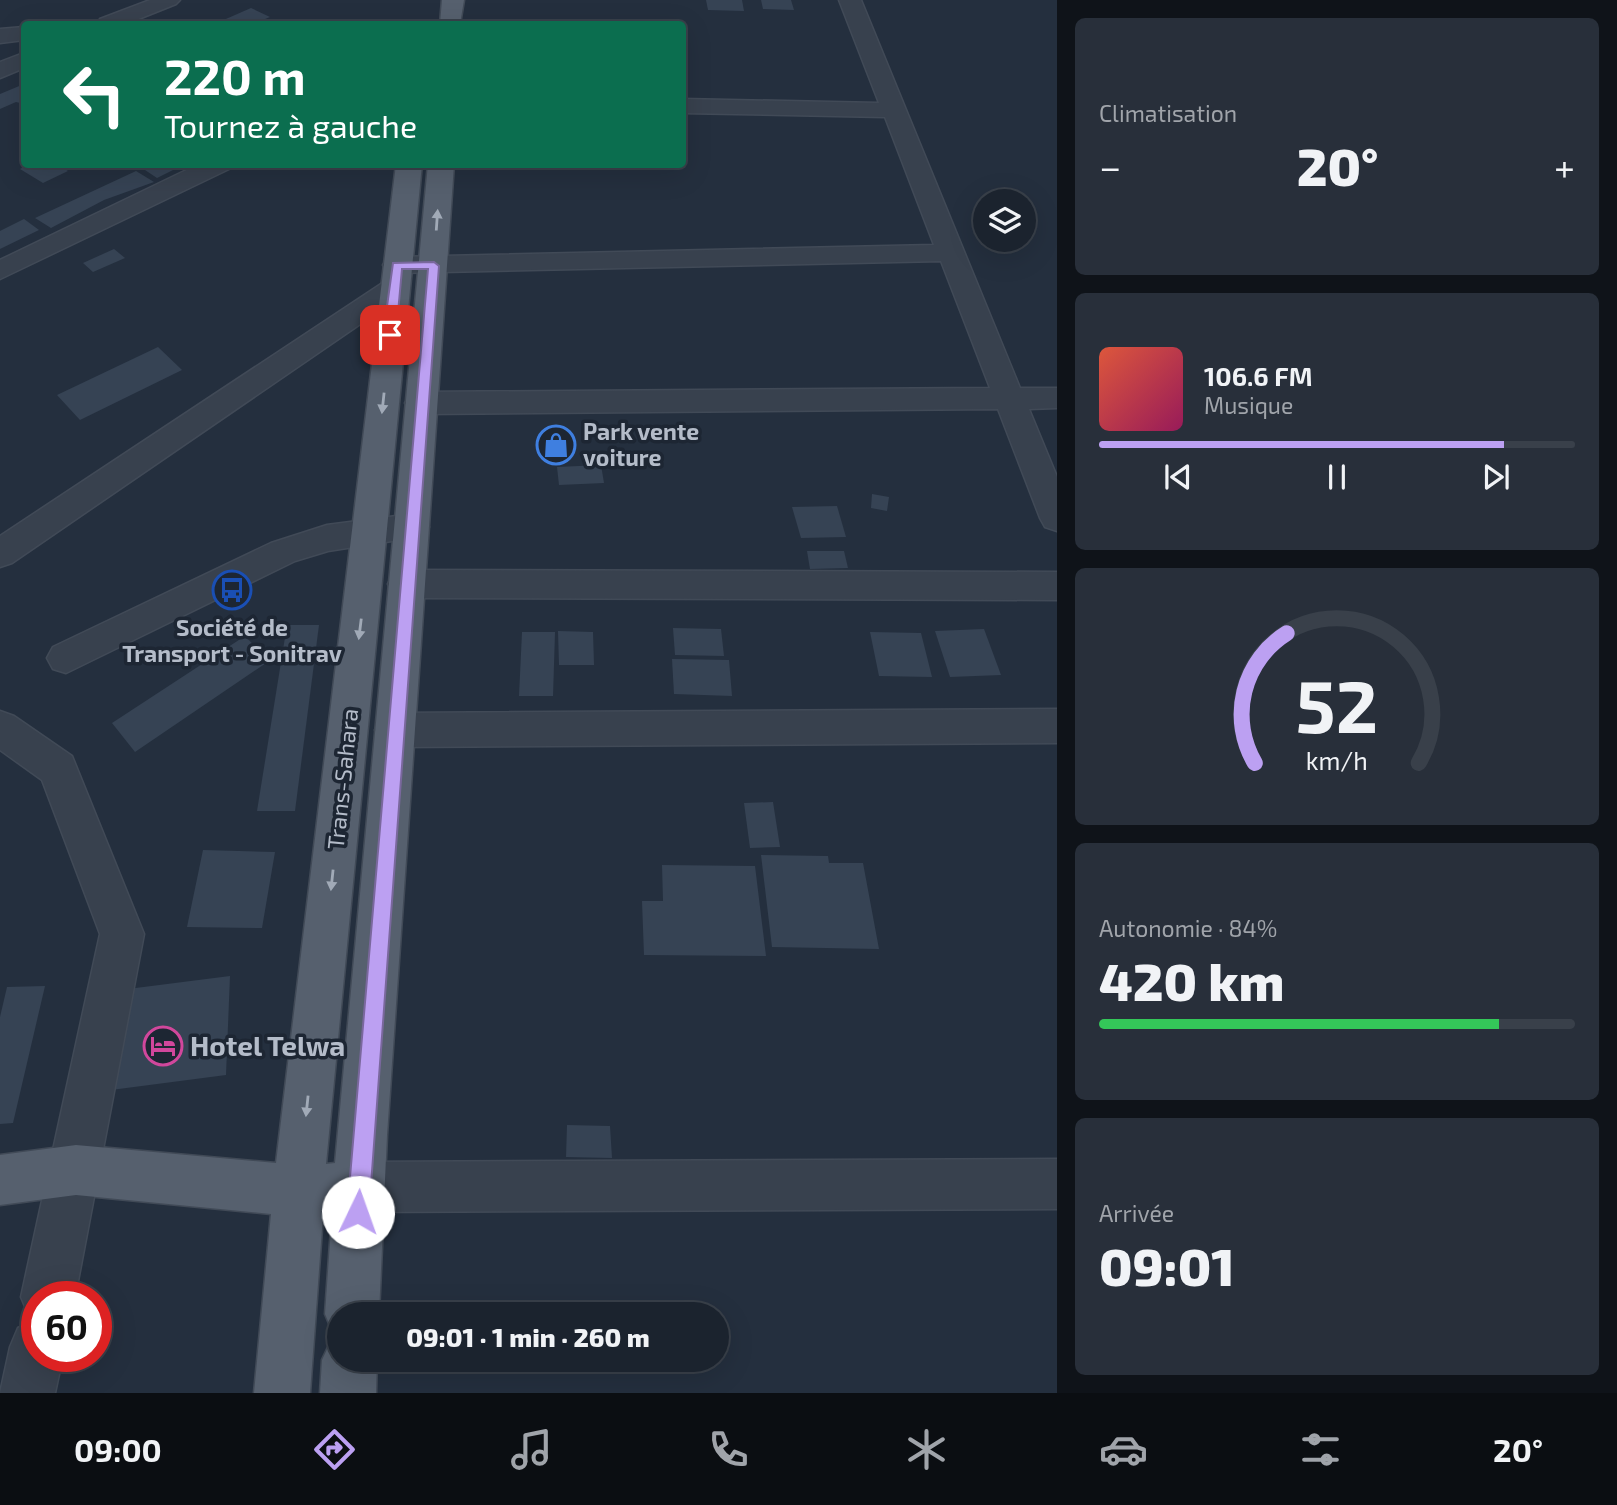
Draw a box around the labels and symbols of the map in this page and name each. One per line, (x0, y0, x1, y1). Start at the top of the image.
one-way arrow (432, 209, 443, 231)
pin (360, 305, 420, 365)
one-way arrow (377, 392, 388, 414)
place label: Park vente voiture (583, 417, 699, 471)
shop icon: Park vente voiture (535, 424, 577, 466)
bus stop icon: Société de Transport - Sonitrav (211, 569, 253, 611)
place label: Société de Transport - Sonitrav (122, 613, 342, 667)
one-way arrow (354, 618, 365, 640)
street label: Trans-Sahara (321, 707, 363, 851)
one-way arrow (326, 869, 337, 891)
hotel icon: Hotel Telwa (142, 1025, 184, 1067)
place label: Hotel Telwa (190, 1028, 345, 1062)
one-way arrow (301, 1095, 312, 1117)
position arrow (321, 1175, 395, 1249)
speed limit sign: 60 (21, 1281, 112, 1372)

